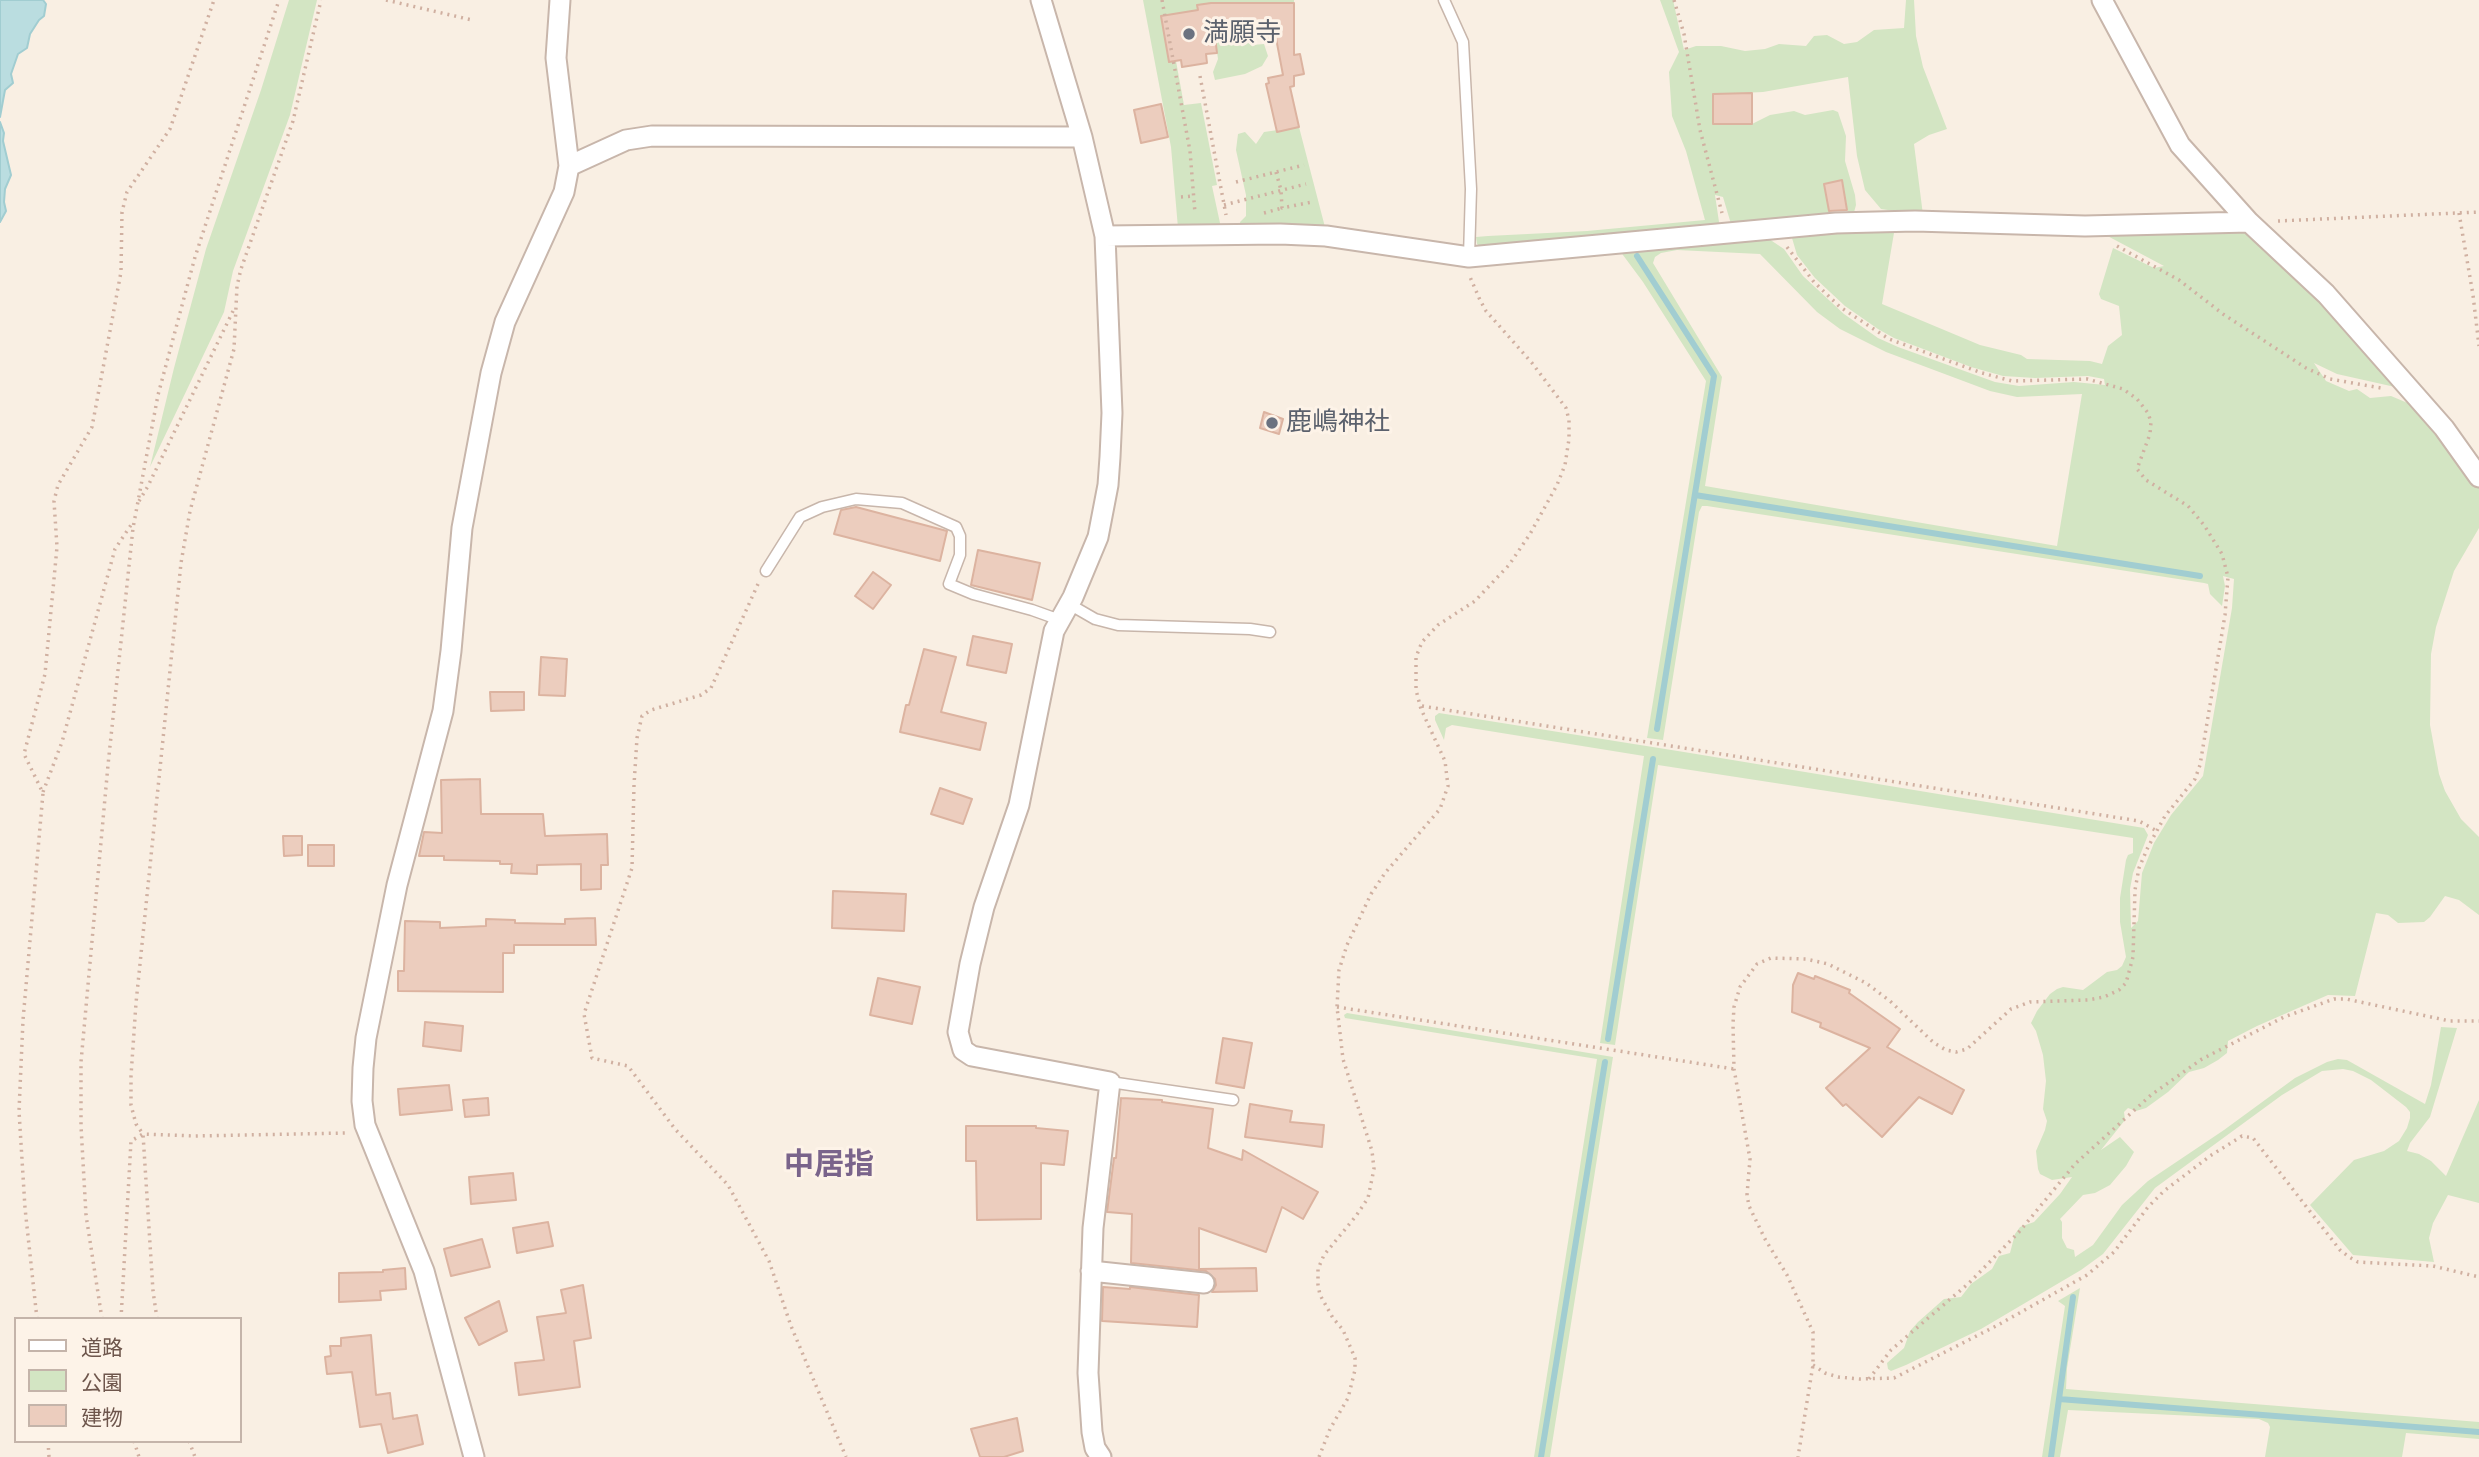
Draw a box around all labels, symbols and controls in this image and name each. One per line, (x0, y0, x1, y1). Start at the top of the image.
place label: 満願寺 (1203, 18, 1281, 50)
marker: 満願寺 (1181, 26, 1197, 42)
place label: 鹿嶋神社 (1286, 407, 1390, 439)
marker: 鹿嶋神社 (1264, 415, 1280, 431)
district label: 中居指 (784, 1148, 874, 1184)
legend (14, 1317, 242, 1443)
text: 道路 (81, 1336, 123, 1361)
text: 公園 (81, 1371, 123, 1396)
text: 建物 (81, 1406, 123, 1431)

